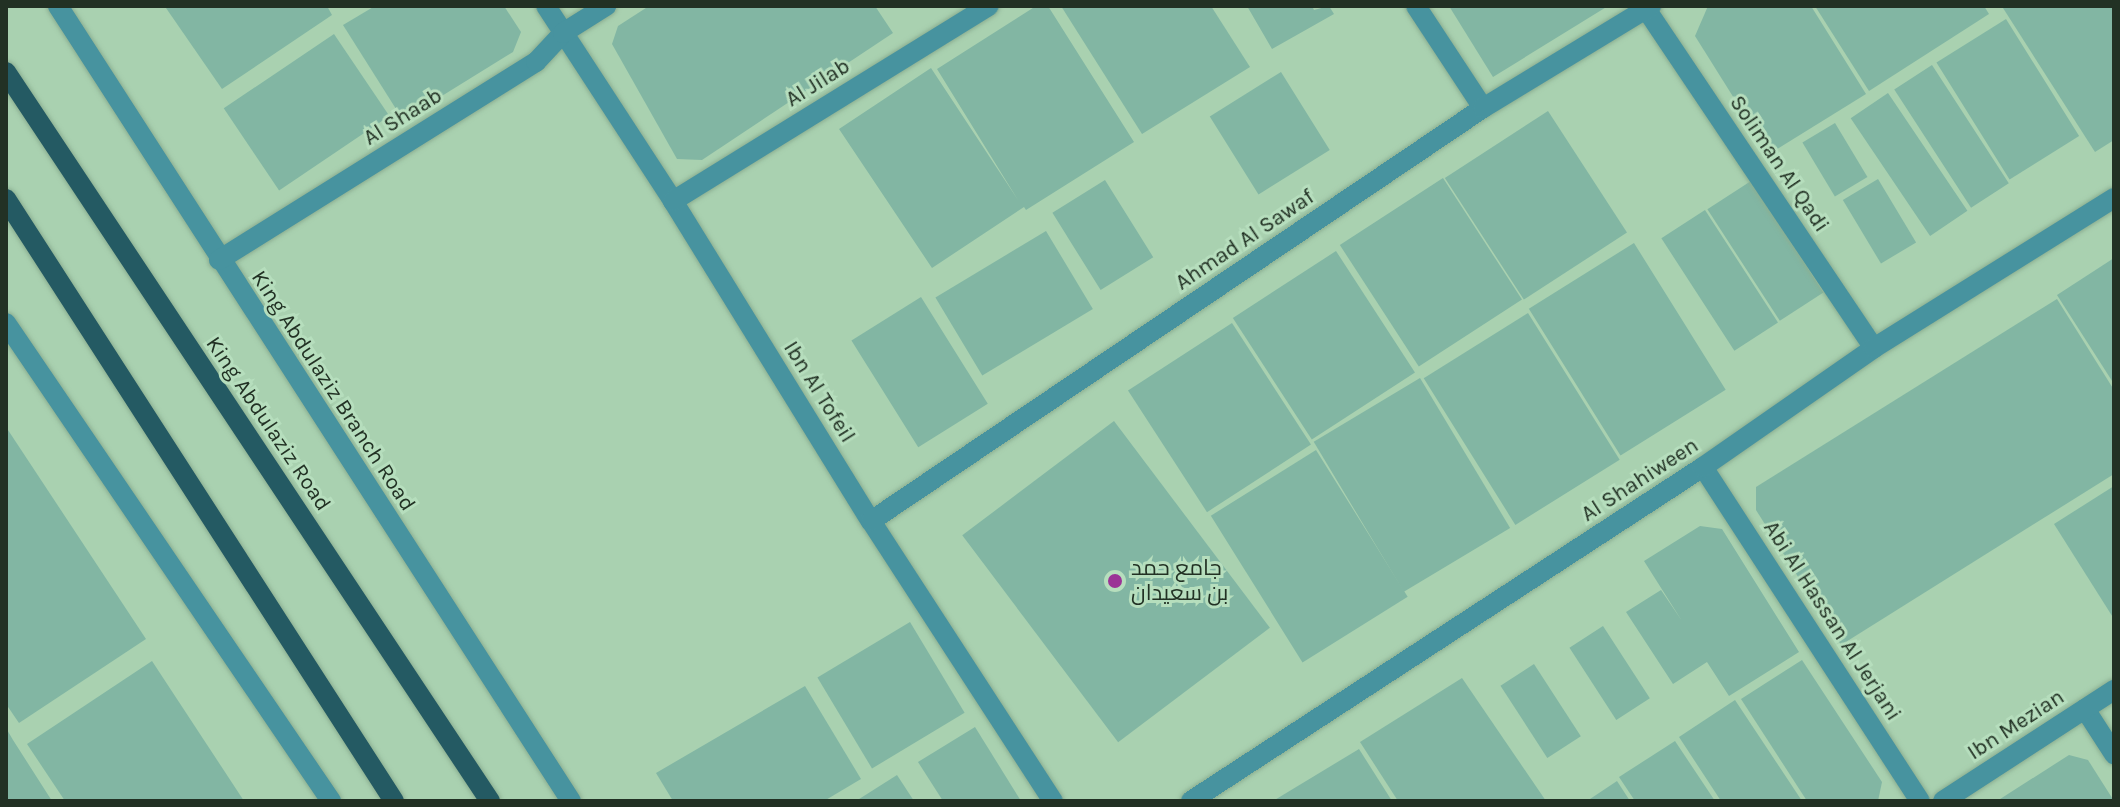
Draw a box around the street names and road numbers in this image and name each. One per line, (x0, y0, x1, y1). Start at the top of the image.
street label: Al Jilab (781, 53, 855, 113)
street label: Al Shaab (359, 83, 447, 151)
street label: Soliman Al Qadi (1724, 91, 1834, 237)
street label: Ahmad Al Sawaf (1171, 184, 1319, 296)
street label: King Abdulaziz Branch Road (245, 266, 421, 516)
street label: King Abdulaziz Road (200, 332, 336, 516)
street label: Ibn Al Tofeil (777, 336, 861, 448)
street label: Al Shahiween (1576, 432, 1704, 528)
street label: Abi Al Hassan Al Jerjani (1757, 516, 1907, 726)
street label: Ibn Mezian (1963, 684, 2069, 766)

